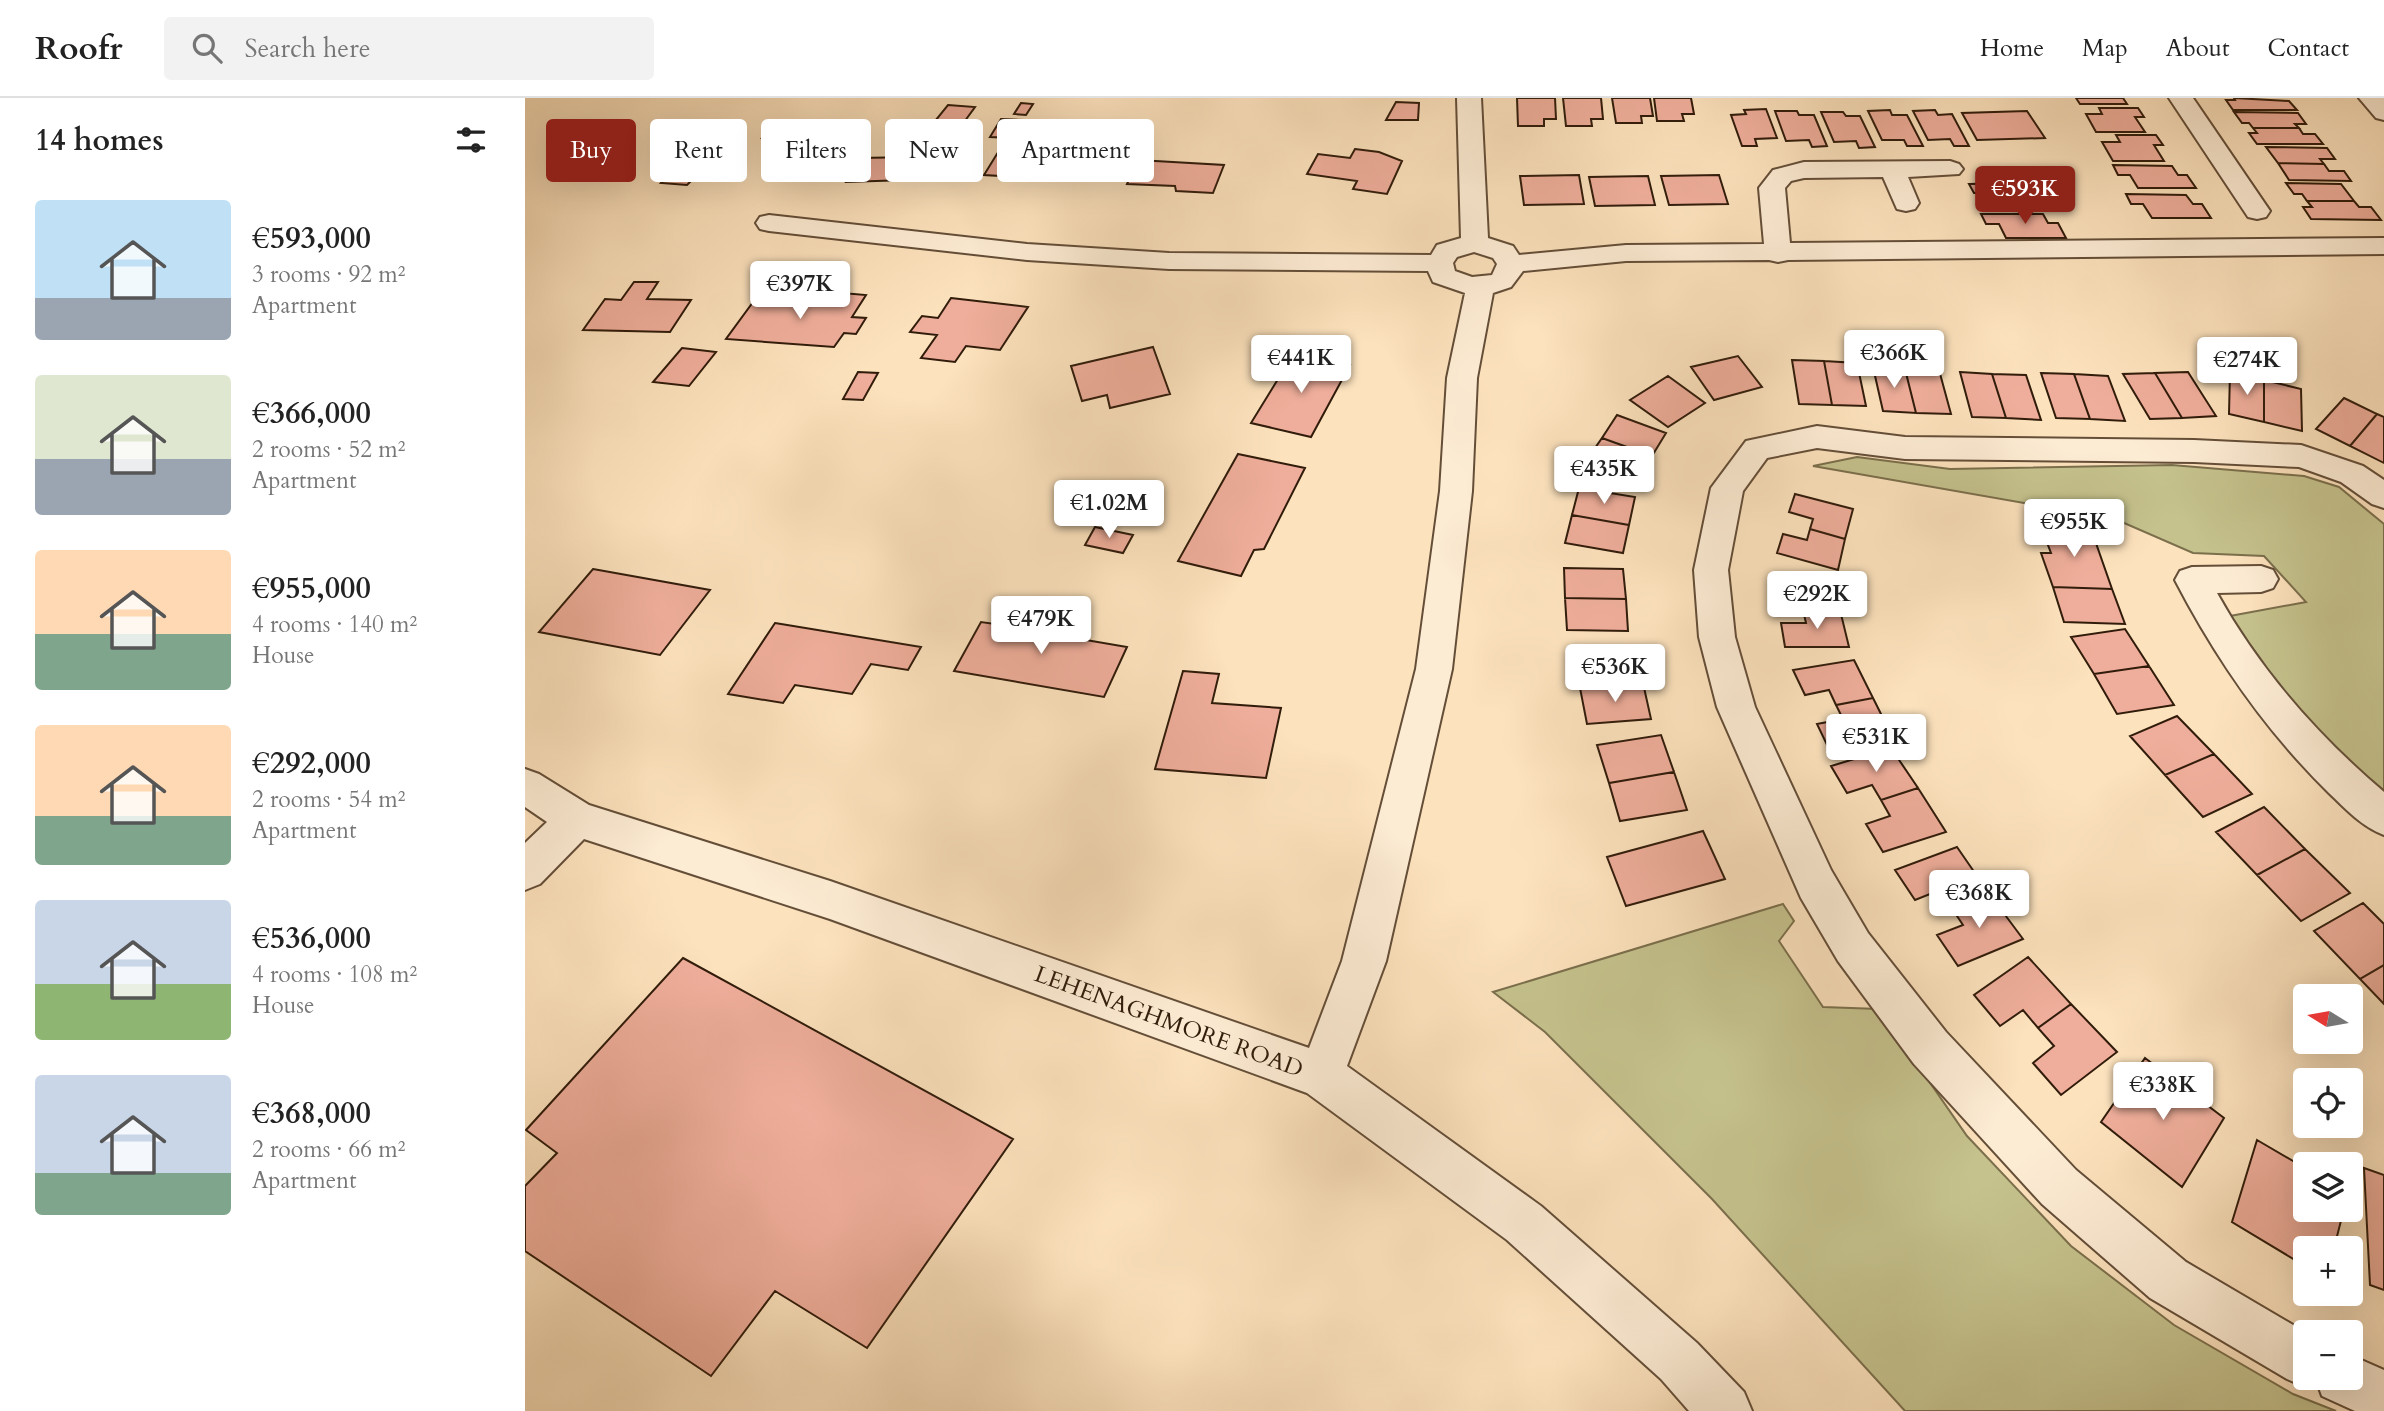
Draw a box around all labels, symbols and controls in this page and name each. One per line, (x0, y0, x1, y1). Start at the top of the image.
search box (164, 17, 654, 80)
text: Roofr (35, 26, 122, 71)
icon: search (188, 29, 226, 67)
text: Search here (244, 31, 370, 66)
text: Home (1980, 32, 2044, 65)
text: Map (2082, 32, 2128, 65)
text: About (2166, 32, 2230, 65)
text: Contact (2268, 32, 2349, 65)
chip: Buy (546, 119, 636, 182)
chip: Rent (650, 119, 747, 182)
chip: Filters (761, 119, 871, 182)
chip: New (885, 119, 983, 182)
chip: Apartment (997, 119, 1154, 182)
text: 14 homes (35, 120, 164, 161)
icon: filters (452, 121, 490, 159)
pin: €593K (1976, 166, 2074, 226)
text: €593K (1991, 173, 2059, 204)
text: €593,000 (252, 218, 371, 259)
icon: home (91, 228, 175, 312)
text: 3 rooms · 92 m² (252, 259, 405, 290)
pin: €397K (751, 262, 849, 321)
text: €397K (766, 268, 834, 299)
text: Apartment (252, 290, 356, 321)
pin: €366K (1845, 330, 1943, 390)
pin: €441K (1252, 336, 1350, 395)
text: €366K (1860, 337, 1928, 368)
pin: €274K (2198, 338, 2296, 397)
text: €441K (1267, 342, 1335, 373)
text: €274K (2213, 344, 2281, 375)
text: €366,000 (252, 393, 371, 434)
icon: home (91, 403, 175, 487)
text: 2 rooms · 52 m² (252, 434, 405, 465)
pin: €435K (1555, 446, 1653, 506)
text: €435K (1570, 453, 1638, 484)
text: Apartment (252, 465, 356, 496)
pin: €1.02M (1052, 480, 1166, 540)
text: €1.02M (1070, 487, 1148, 518)
pin: €955K (2025, 500, 2123, 559)
text: €955K (2040, 506, 2108, 537)
text: €955,000 (252, 568, 371, 609)
pin: €292K (1768, 572, 1866, 631)
icon: home (91, 578, 175, 662)
text: €292K (1783, 578, 1851, 609)
pin: €479K (992, 596, 1090, 656)
text: €479K (1007, 603, 1075, 634)
text: 4 rooms · 140 m² (252, 609, 417, 640)
text: House (252, 640, 314, 671)
pin: €536K (1566, 644, 1664, 704)
text: €536K (1581, 651, 1649, 682)
pin: €531K (1827, 714, 1925, 774)
text: €531K (1842, 721, 1910, 752)
text: €292,000 (252, 743, 371, 784)
icon: home (91, 753, 175, 837)
text: 2 rooms · 54 m² (252, 784, 405, 815)
text: Apartment (252, 815, 356, 846)
pin: €368K (1930, 870, 2028, 930)
text: €368K (1945, 877, 2013, 908)
text: €536,000 (252, 918, 371, 959)
icon: home (91, 928, 175, 1012)
street label: LEHENAGHMORE ROAD (1030, 958, 1307, 1085)
text: 4 rooms · 108 m² (252, 959, 417, 990)
north arrow (2293, 984, 2363, 1054)
map controls (2293, 984, 2363, 1390)
text: House (252, 990, 314, 1021)
pin: €338K (2114, 1062, 2212, 1122)
button: locate (2293, 1068, 2363, 1138)
text: €338K (2129, 1069, 2197, 1100)
text: €368,000 (252, 1093, 371, 1134)
icon: home (91, 1103, 175, 1187)
text: 2 rooms · 66 m² (252, 1134, 405, 1165)
button: layers (2293, 1152, 2363, 1222)
text: Apartment (252, 1165, 356, 1196)
button: + (2293, 1236, 2363, 1306)
button: − (2293, 1320, 2363, 1390)

